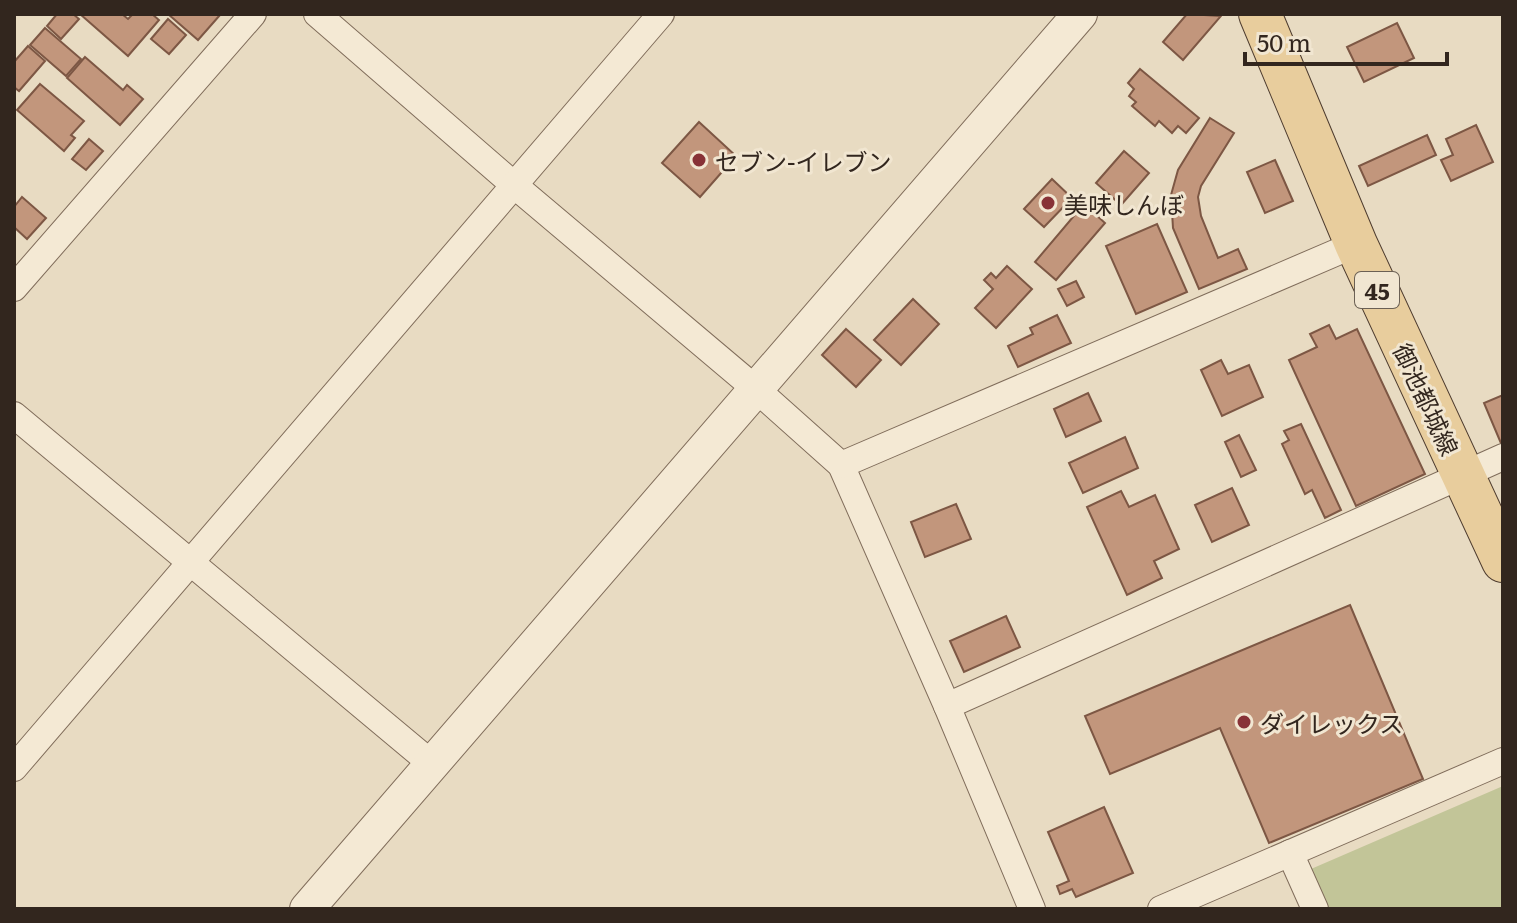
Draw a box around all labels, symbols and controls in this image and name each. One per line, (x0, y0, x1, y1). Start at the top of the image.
scale bar (1245, 16, 1447, 66)
text: 50 m (1257, 24, 1311, 59)
place label: セブン-イレブン (715, 143, 892, 178)
marker: セブン-イレブン (690, 151, 708, 169)
place label: 美味しんぼ (1064, 186, 1184, 221)
marker: 美味しんぼ (1039, 194, 1057, 212)
road number: 45 (1355, 272, 1399, 308)
street label: 御池都城線 (1386, 337, 1468, 461)
place label: ダイレックス (1260, 705, 1403, 740)
marker: ダイレックス (1235, 713, 1253, 731)

